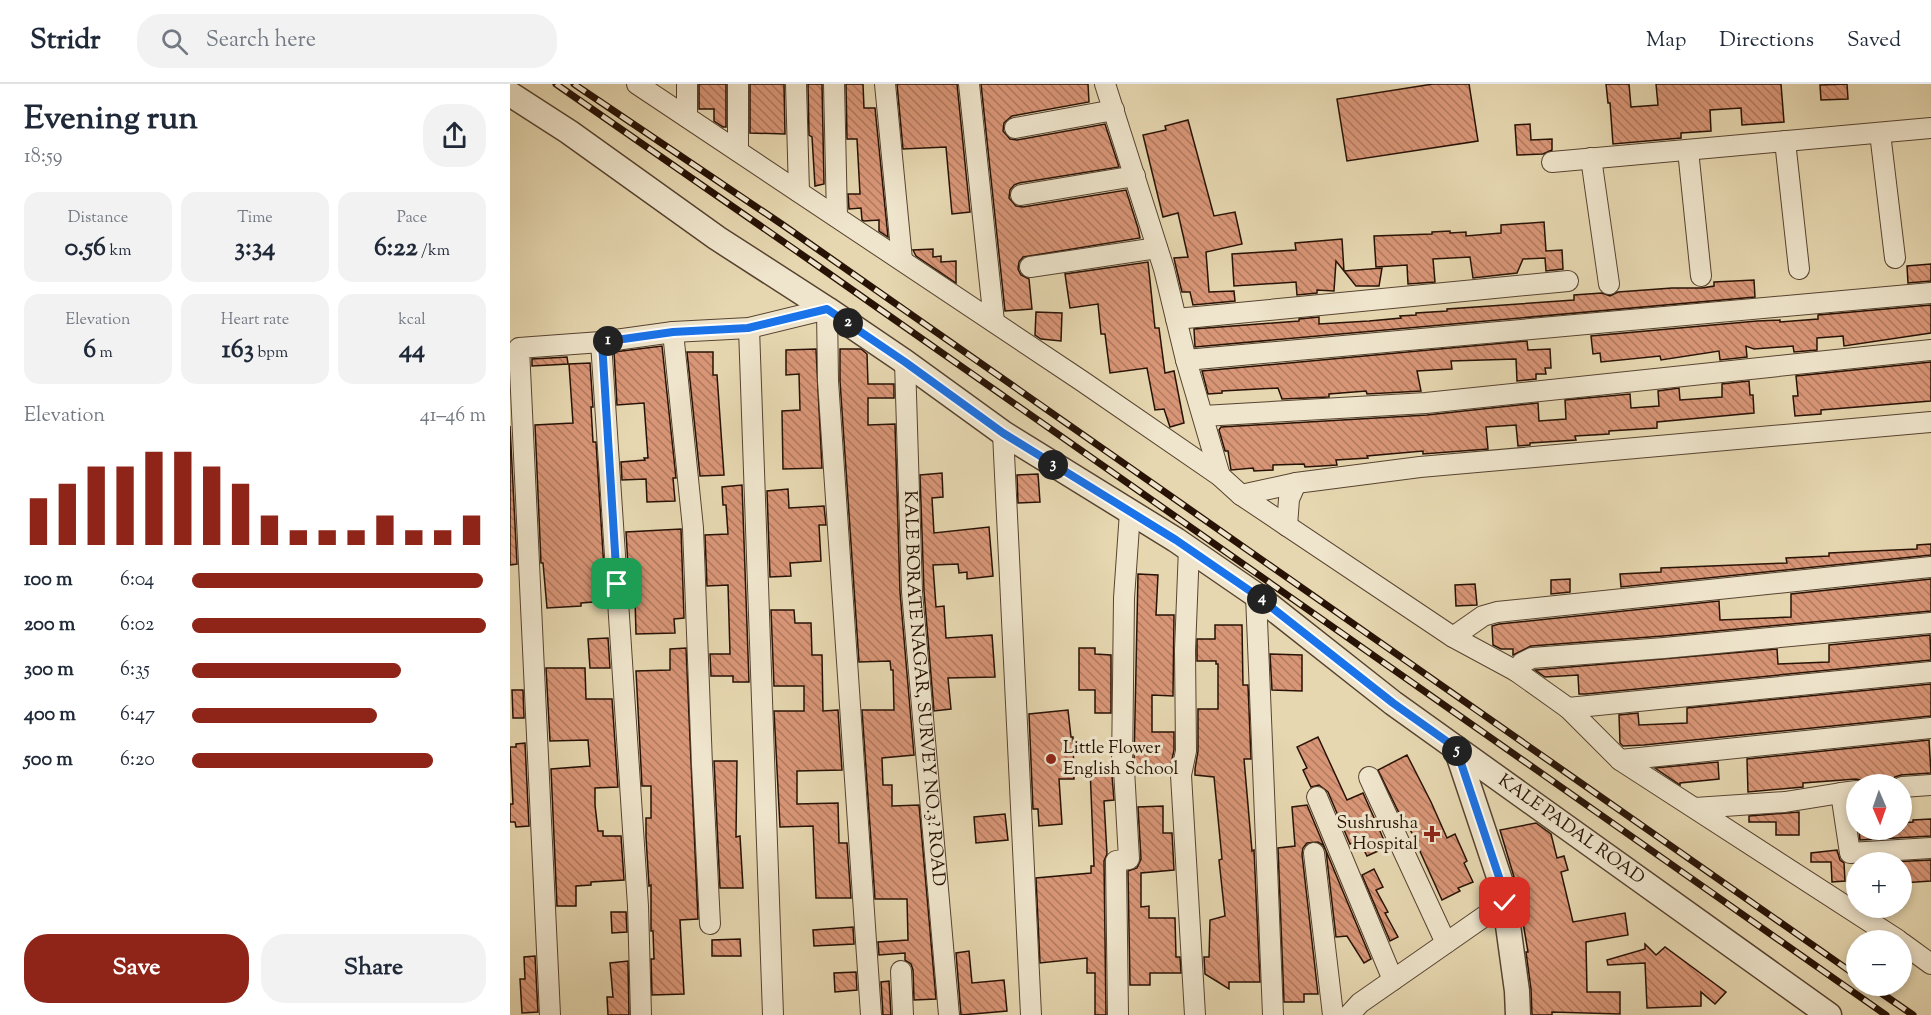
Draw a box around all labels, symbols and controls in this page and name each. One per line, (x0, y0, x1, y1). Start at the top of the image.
search box (137, 14, 557, 68)
text: Stridr (30, 21, 101, 61)
icon: search (158, 25, 191, 58)
text: Search here (206, 25, 316, 57)
text: Map (1646, 26, 1686, 56)
text: Directions (1719, 26, 1814, 56)
text: Saved (1847, 26, 1901, 56)
text: Evening run (24, 96, 198, 144)
button: share (423, 104, 486, 167)
text: 18:59 (24, 143, 63, 172)
text: Distance (68, 207, 128, 230)
text: Time (237, 207, 273, 230)
text: Pace (397, 207, 427, 230)
text: 0.56 (65, 230, 106, 267)
text: 3:34 (235, 230, 275, 267)
text: 6:22 (374, 230, 418, 267)
text: km (106, 240, 131, 263)
text: /km (418, 240, 450, 263)
pin: 2 (833, 308, 863, 338)
text: Elevation (66, 309, 130, 332)
text: Heart rate (221, 309, 289, 332)
text: kcal (398, 309, 426, 332)
text: 2 (844, 311, 852, 334)
pin: 1 (593, 326, 623, 356)
text: 1 (605, 329, 611, 352)
text: 6 (83, 332, 96, 369)
text: 163 (222, 332, 254, 369)
text: 44 (399, 332, 425, 369)
text: m (96, 342, 113, 365)
text: bpm (254, 342, 288, 365)
text: Elevation (24, 402, 105, 431)
text: 41–46 m (420, 402, 486, 431)
pin: 3 (1038, 450, 1068, 480)
text: 3 (1050, 453, 1056, 476)
street label: KALE BORATE NAGAR, SURVEY NO.3? ROAD (896, 490, 951, 887)
pin (591, 558, 642, 609)
text: 100 m (24, 566, 73, 595)
text: 6:04 (120, 566, 154, 595)
icon: arrive (600, 567, 633, 600)
pin: 4 (1247, 584, 1277, 614)
text: 4 (1258, 587, 1266, 610)
text: 200 m (24, 611, 75, 640)
text: 6:02 (120, 611, 154, 640)
text: 300 m (24, 656, 74, 685)
text: 6:35 (120, 656, 150, 685)
text: 400 m (24, 701, 76, 730)
text: 6:47 (120, 701, 155, 730)
place label: Little Flower English School (1063, 736, 1179, 783)
pin: 5 (1442, 736, 1472, 766)
text: 5 (1454, 739, 1460, 762)
text: 500 m (24, 746, 73, 775)
text: 6:20 (120, 746, 155, 775)
marker: Little Flower English School (1044, 752, 1058, 766)
street label: KALE PADAL ROAD (1492, 769, 1649, 892)
north arrow (1846, 774, 1912, 840)
map controls (1846, 774, 1912, 996)
place label: Sushrusha Hospital (1336, 811, 1418, 858)
marker: Sushrusha Hospital (1423, 825, 1441, 843)
button: + (1846, 852, 1912, 918)
pin (1479, 877, 1530, 928)
icon: check (1488, 886, 1521, 919)
button: − (1846, 930, 1912, 996)
button: Save (24, 934, 249, 1003)
button: Share (261, 934, 486, 1003)

